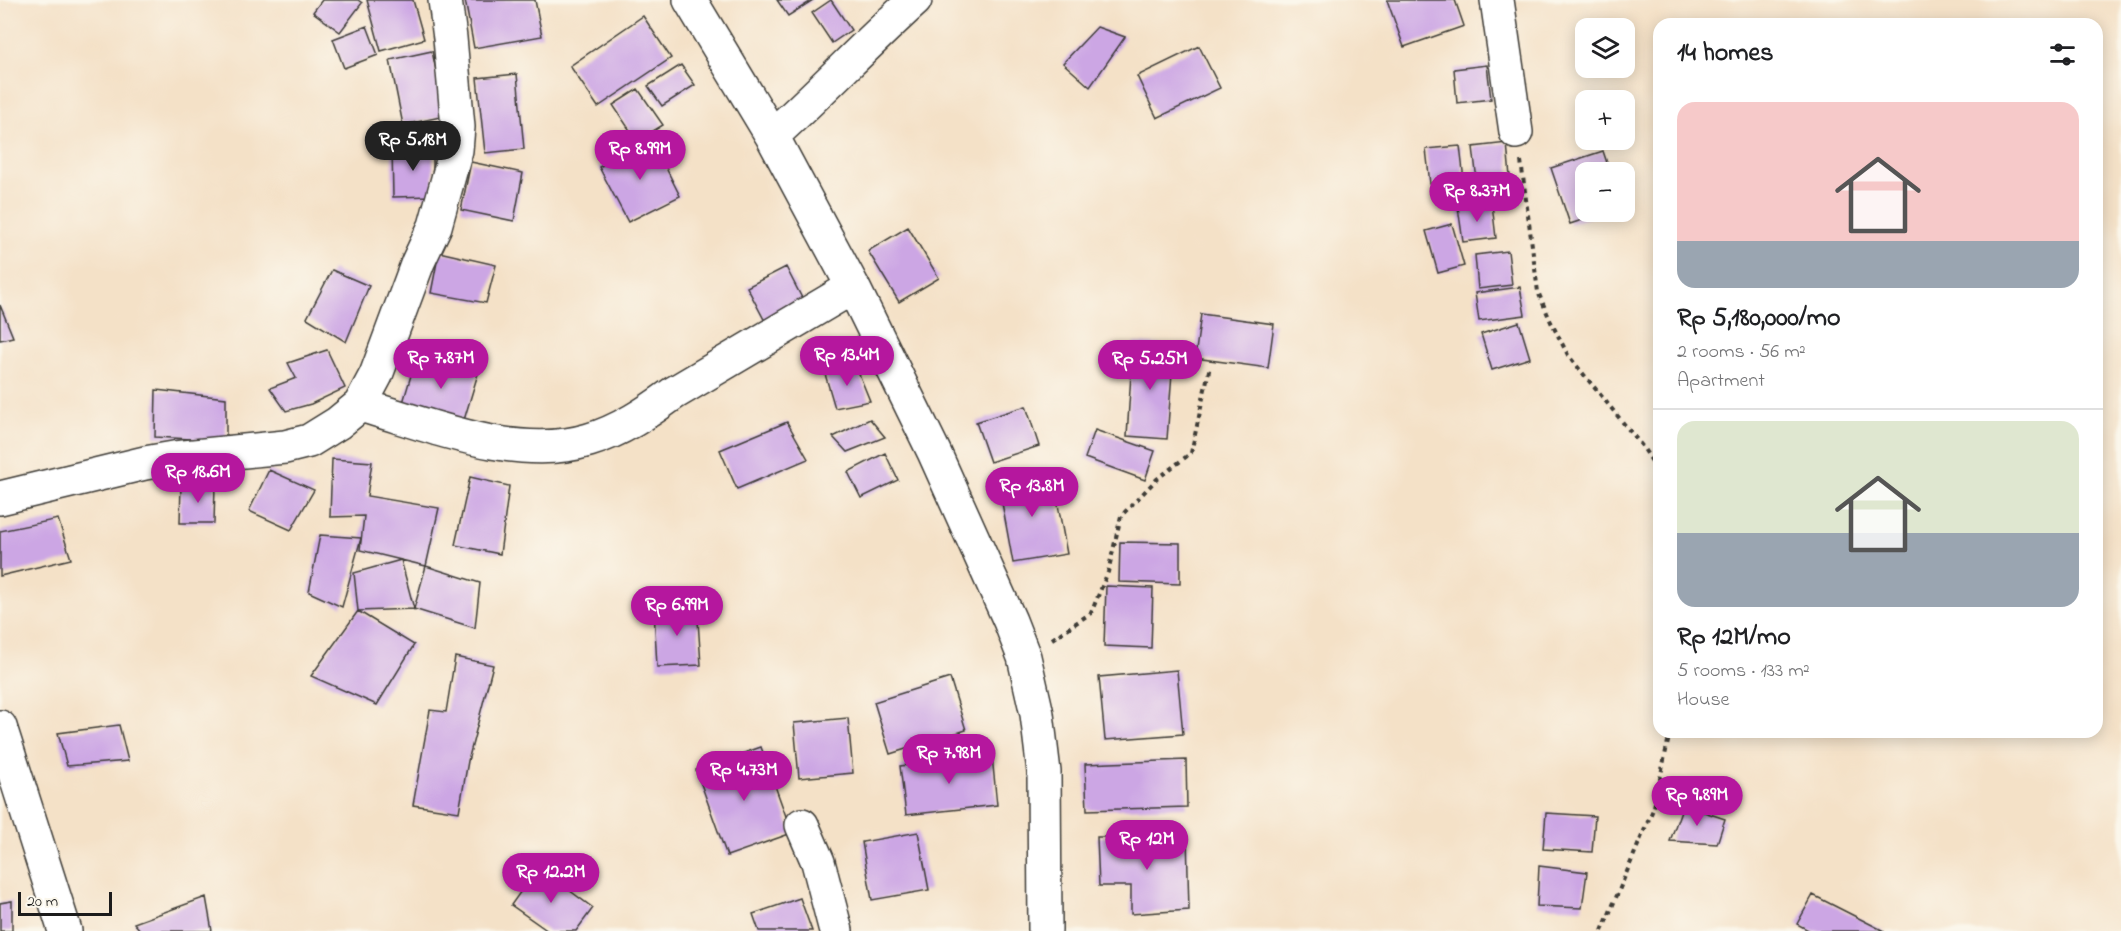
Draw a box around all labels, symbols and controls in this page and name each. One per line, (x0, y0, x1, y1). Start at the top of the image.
map controls (1575, 18, 1635, 222)
button: layers (1575, 18, 1635, 78)
text: 14 homes (1677, 35, 1773, 73)
icon: filters (2046, 38, 2079, 71)
button: + (1575, 90, 1635, 150)
pin: Rp 5.18M (351, 121, 475, 172)
text: Rp 5.18M (379, 126, 447, 155)
pin: Rp 8.99M (578, 130, 702, 181)
text: Rp 8.99M (609, 135, 671, 164)
icon: home (1824, 141, 1932, 249)
button: − (1575, 162, 1635, 222)
pin: Rp 8.37M (1415, 172, 1539, 223)
text: Rp 8.37M (1443, 177, 1511, 206)
text: Rp 5,180,000/mo (1677, 300, 1841, 338)
pin: Rp 13.4M (785, 336, 909, 387)
text: 2 rooms · 56 m² (1677, 338, 1806, 367)
pin: Rp 7.87M (379, 339, 503, 390)
pin: Rp 5.25M (1088, 340, 1212, 391)
text: Rp 13.4M (814, 341, 880, 370)
text: Rp 7.87M (407, 344, 475, 373)
text: Rp 5.25M (1112, 345, 1188, 374)
text: Apartment (1677, 367, 1765, 396)
pin: Rp 18.6M (136, 453, 260, 504)
text: Rp 18.6M (165, 458, 231, 487)
icon: home (1824, 460, 1932, 568)
pin: Rp 13.8M (970, 467, 1094, 518)
text: Rp 13.8M (999, 472, 1065, 501)
pin: Rp 6.99M (615, 586, 739, 637)
text: Rp 6.99M (645, 591, 709, 620)
text: Rp 12M/mo (1677, 619, 1791, 657)
text: 5 rooms · 133 m² (1677, 657, 1810, 686)
text: House (1677, 686, 1730, 715)
pin: Rp 7.98M (887, 734, 1011, 785)
text: Rp 7.98M (917, 739, 981, 768)
pin: Rp 4.73M (682, 751, 806, 802)
text: Rp 4.73M (710, 756, 778, 785)
pin: Rp 9.89M (1635, 776, 1759, 827)
text: Rp 9.89M (1666, 781, 1728, 810)
pin: Rp 12M (1098, 820, 1196, 871)
text: Rp 12M (1119, 825, 1175, 854)
pin: Rp 12.2M (489, 853, 613, 904)
text: Rp 12.2M (516, 858, 586, 887)
scale bar (18, 889, 112, 916)
text: 20 m (27, 890, 58, 914)

